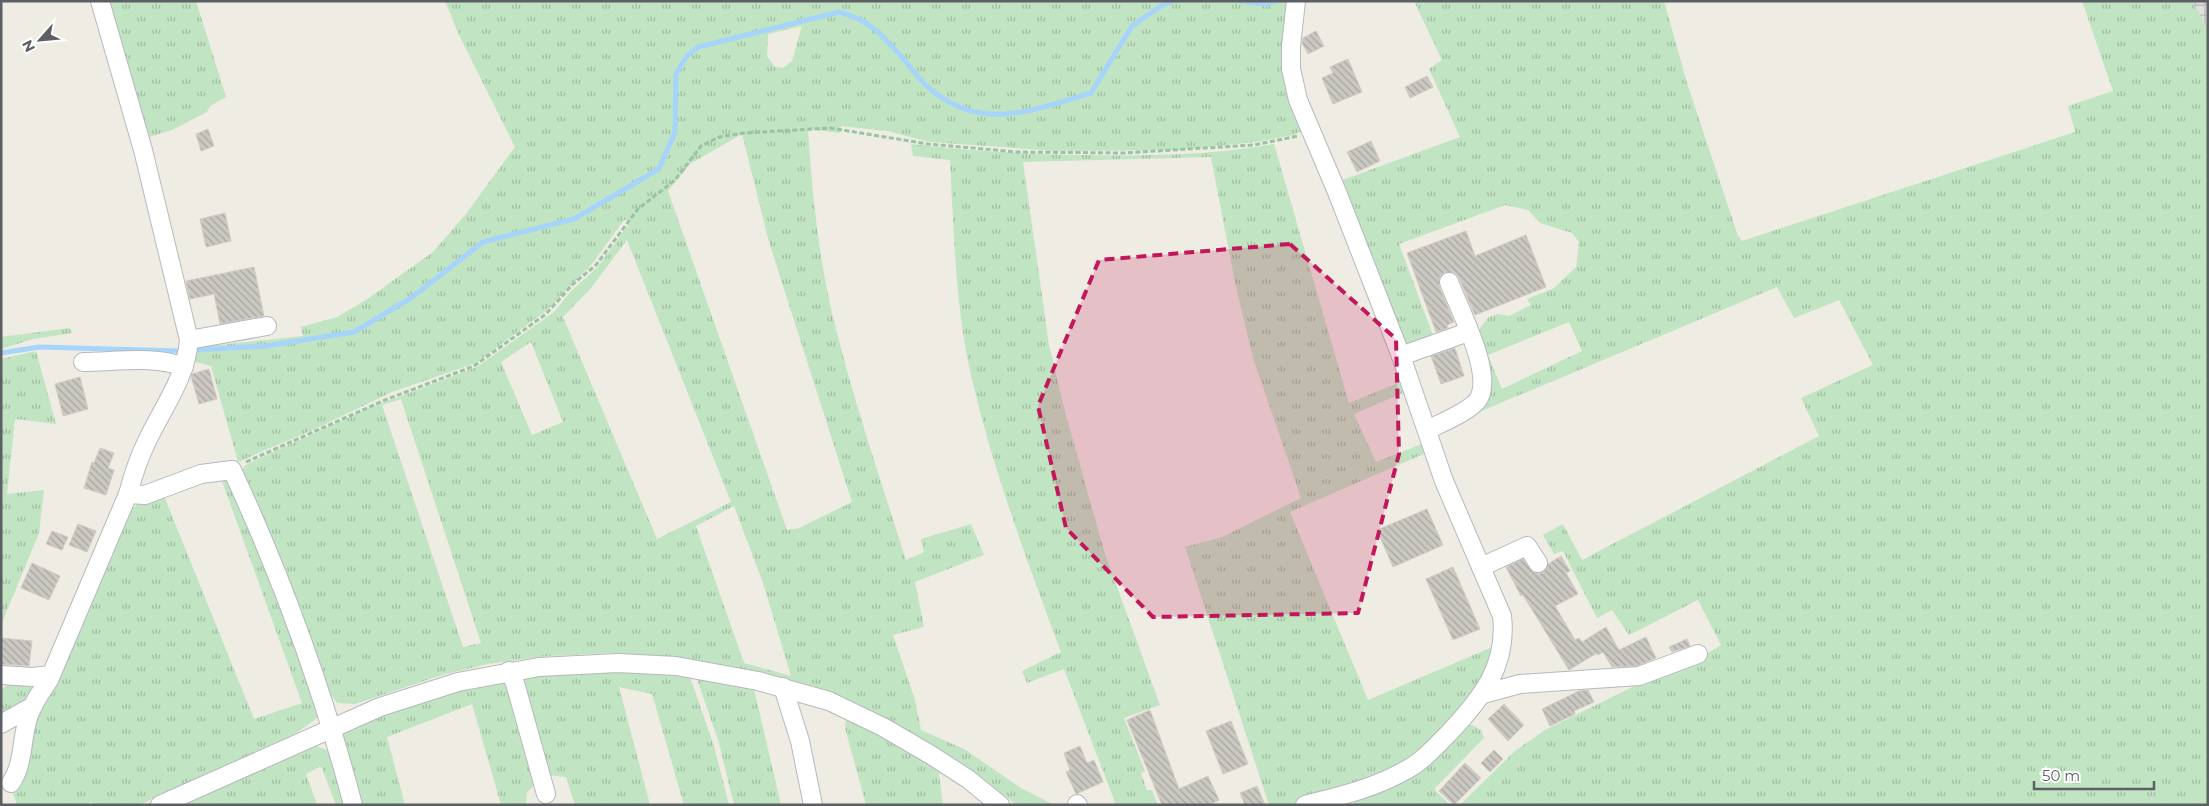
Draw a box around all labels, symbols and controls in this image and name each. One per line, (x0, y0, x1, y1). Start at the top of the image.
north arrow (15, 15, 65, 65)
text: N (18, 37, 39, 55)
scale bar (2034, 758, 2154, 790)
text: 50 m (2042, 766, 2080, 785)

